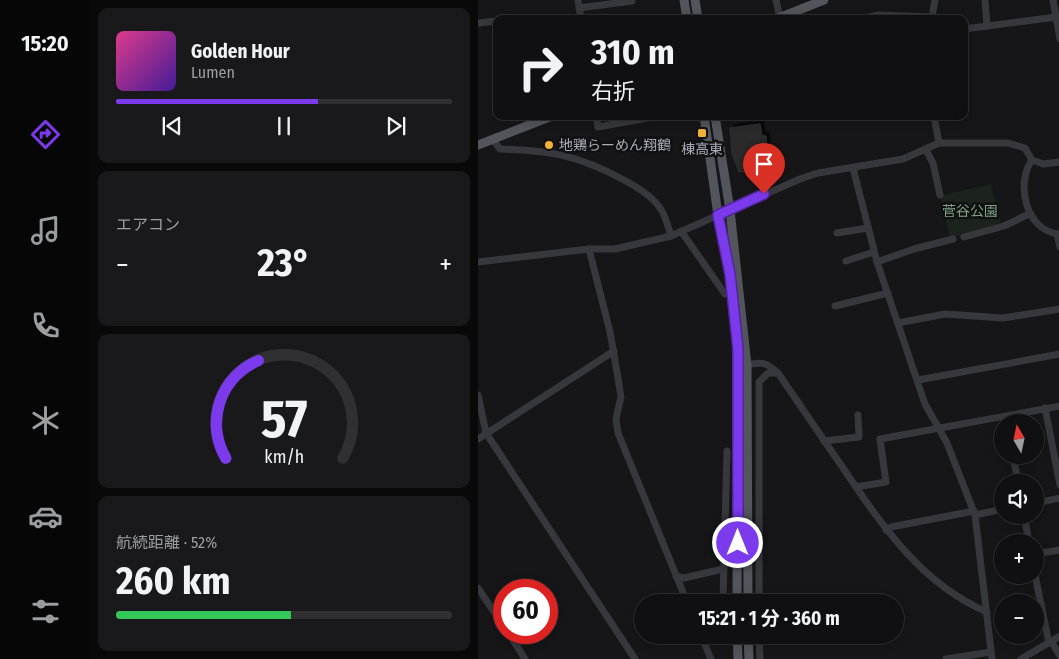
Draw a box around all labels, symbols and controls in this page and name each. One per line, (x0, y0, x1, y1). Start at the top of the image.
text: 15:20 (21, 30, 69, 57)
text: 310 m (591, 31, 675, 73)
icon: right (508, 35, 573, 100)
text: Golden Hour (191, 40, 290, 63)
text: Lumen (191, 63, 235, 82)
text: 右折 (591, 78, 635, 105)
icon: previous (158, 112, 186, 140)
icon: pause (270, 112, 298, 140)
icon: next (382, 112, 410, 140)
icon: directions (28, 117, 63, 152)
marker: 棟高東 (696, 127, 708, 139)
place label: 地鶏らーめん翔鶴 (559, 137, 671, 154)
marker: 地鶏らーめん翔鶴 (543, 139, 555, 151)
place label: 棟高東 (681, 141, 723, 158)
pin (743, 143, 785, 194)
icon: arrive (750, 150, 778, 178)
park label: 菅谷公園 (942, 203, 998, 220)
icon: music (28, 213, 63, 248)
text: エアコン (116, 215, 180, 234)
text: 23° (257, 240, 311, 286)
text: − (116, 248, 129, 281)
text: + (439, 248, 452, 281)
icon: phone (28, 308, 63, 343)
text: 57 (261, 388, 307, 451)
icon: climate (28, 403, 63, 438)
north arrow (994, 414, 1044, 464)
map controls (994, 414, 1044, 644)
text: km/h (264, 446, 304, 468)
button: sound (994, 474, 1044, 524)
icon: car (28, 499, 63, 534)
position arrow (711, 516, 763, 568)
text: 航続距離 · 52% (116, 533, 217, 552)
button: + (994, 534, 1044, 584)
text: 260 km (116, 558, 230, 604)
speed limit sign: 60 (493, 579, 558, 644)
icon: filters (28, 594, 63, 629)
button: − (994, 594, 1044, 644)
text: 15:21 · 1 分 · 360 m (698, 607, 840, 630)

